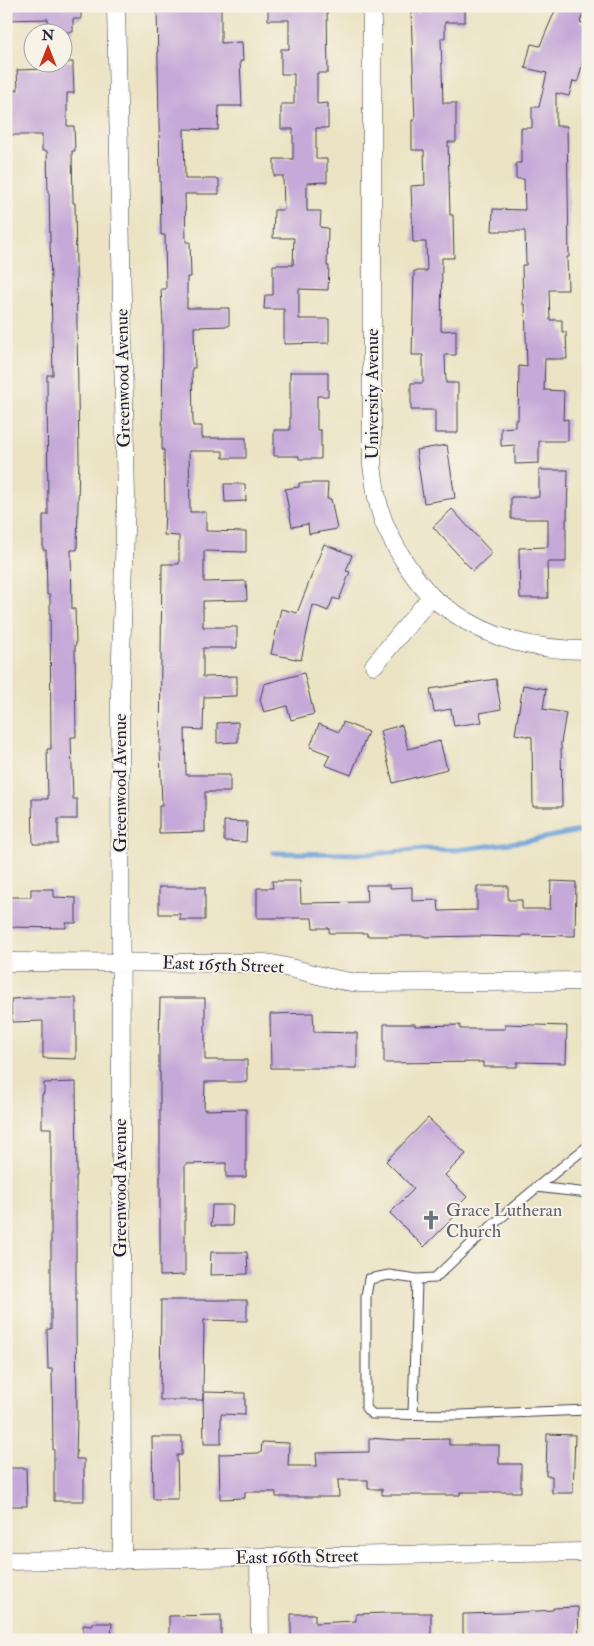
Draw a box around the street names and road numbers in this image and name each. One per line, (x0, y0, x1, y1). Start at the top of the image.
street label: Greenwood Avenue (110, 308, 136, 448)
street label: University Avenue (361, 328, 384, 459)
street label: Greenwood Avenue (109, 713, 132, 852)
street label: East 165th Street (162, 951, 284, 979)
street label: Greenwood Avenue (109, 1118, 132, 1257)
street label: East 166th Street (235, 1544, 359, 1570)

